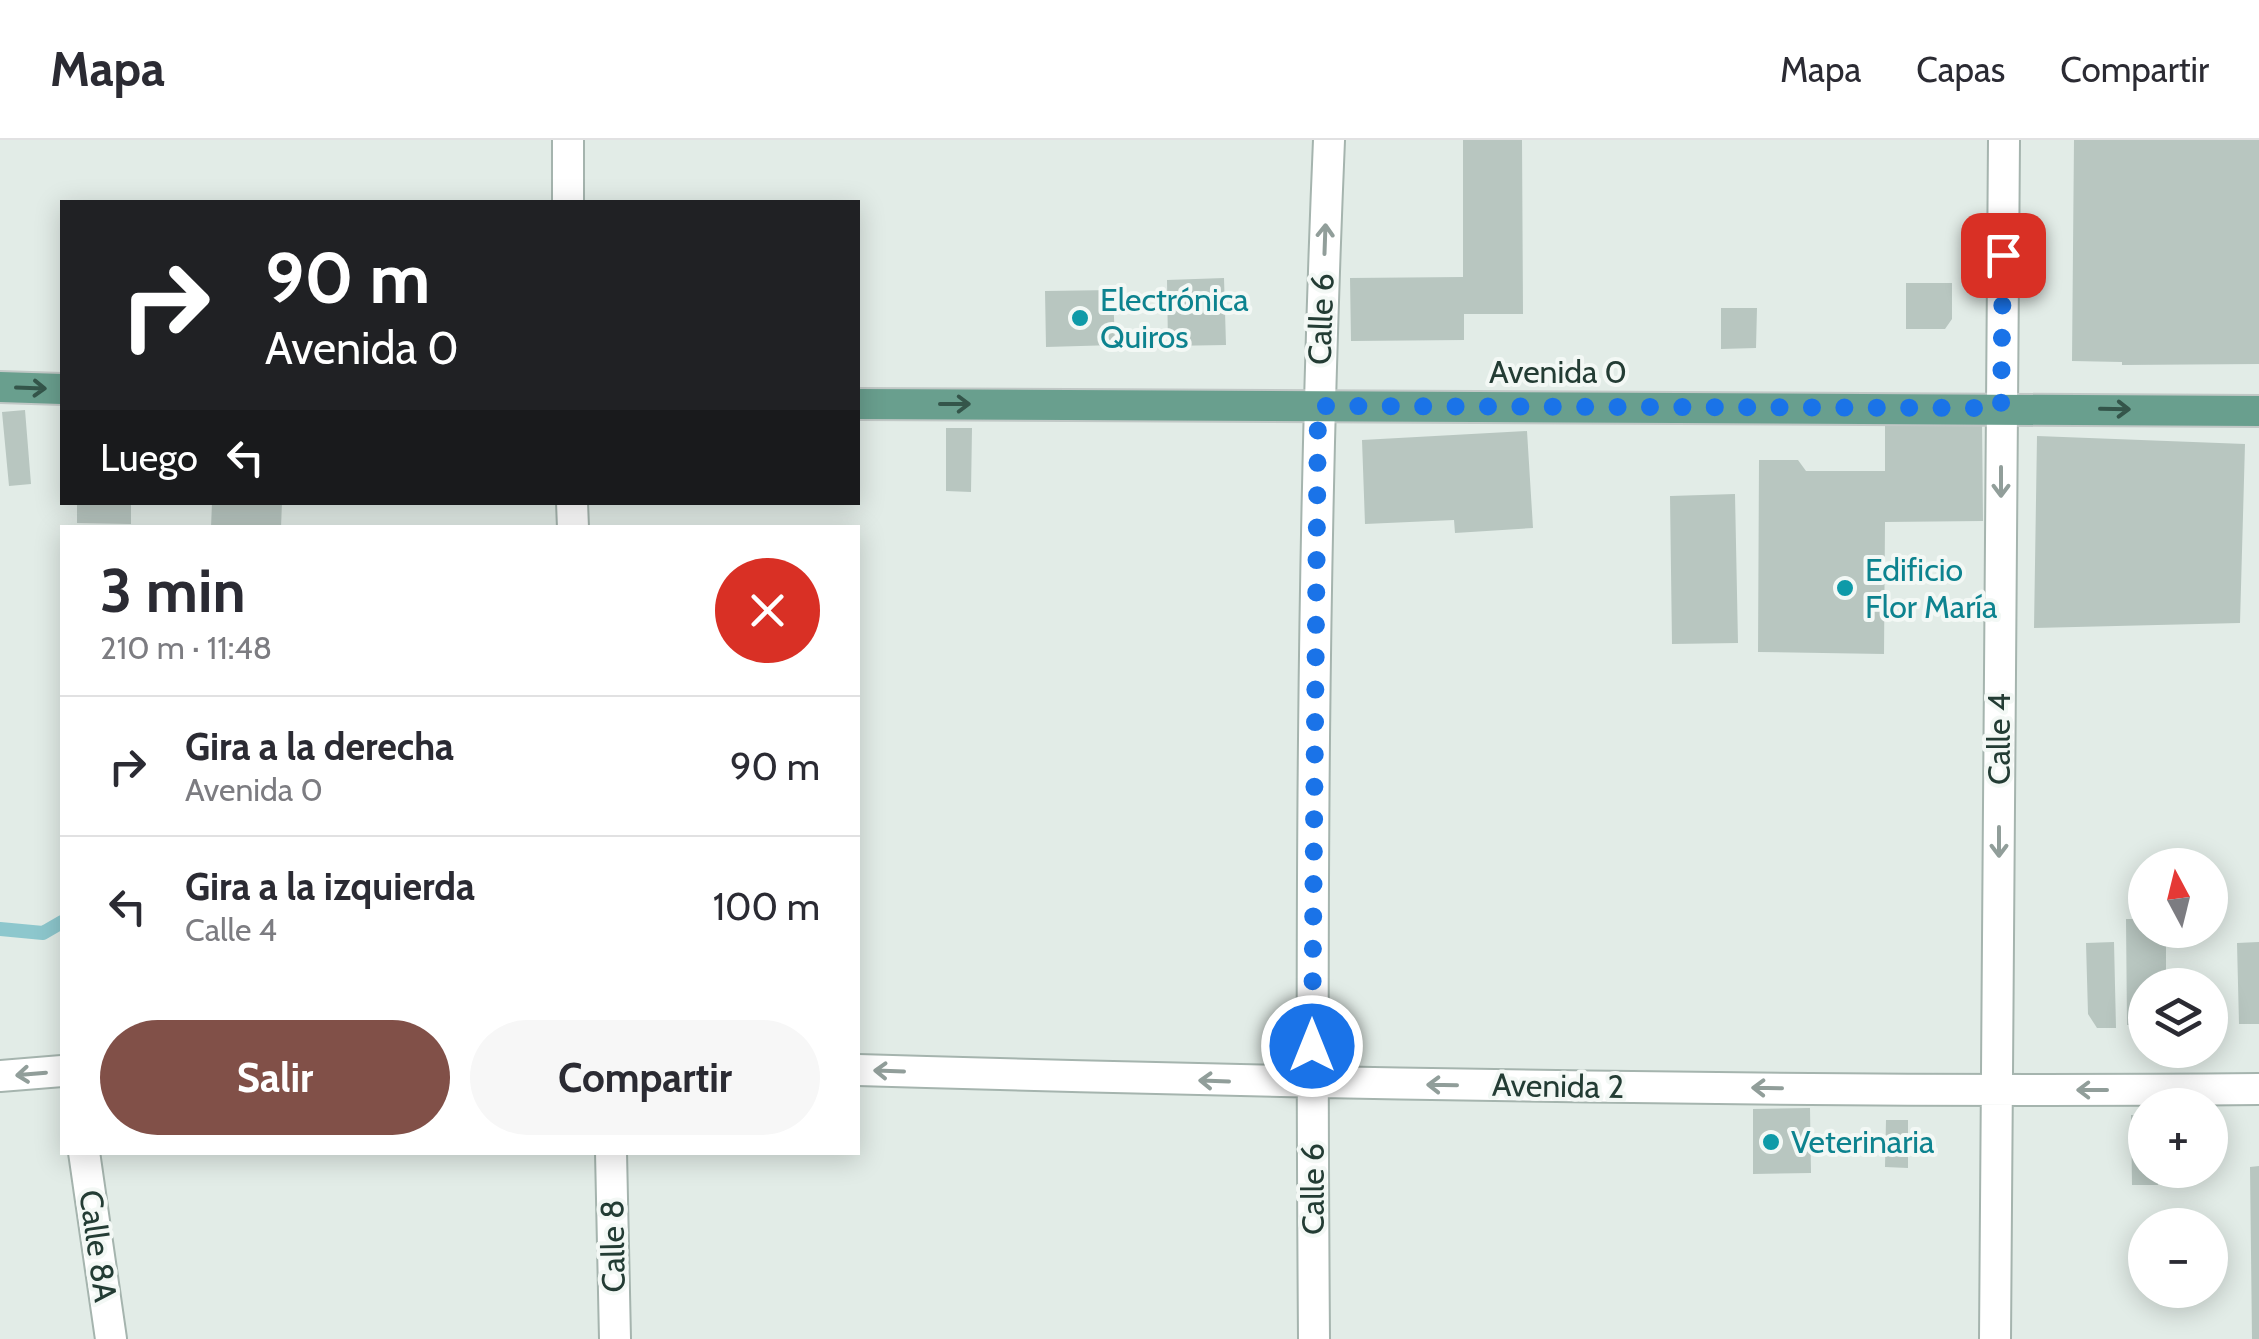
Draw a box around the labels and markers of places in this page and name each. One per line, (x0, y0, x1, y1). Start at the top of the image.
pin (1961, 213, 2046, 298)
place label: Electrónica Quiros (1100, 280, 1249, 356)
marker: Electrónica Quiros (1069, 307, 1091, 329)
place label: Edificio Flor María (1865, 550, 1998, 626)
marker: Edificio Flor María (1834, 577, 1856, 599)
place label: Veterinaria (1791, 1122, 1935, 1161)
marker: Veterinaria (1760, 1131, 1782, 1153)

